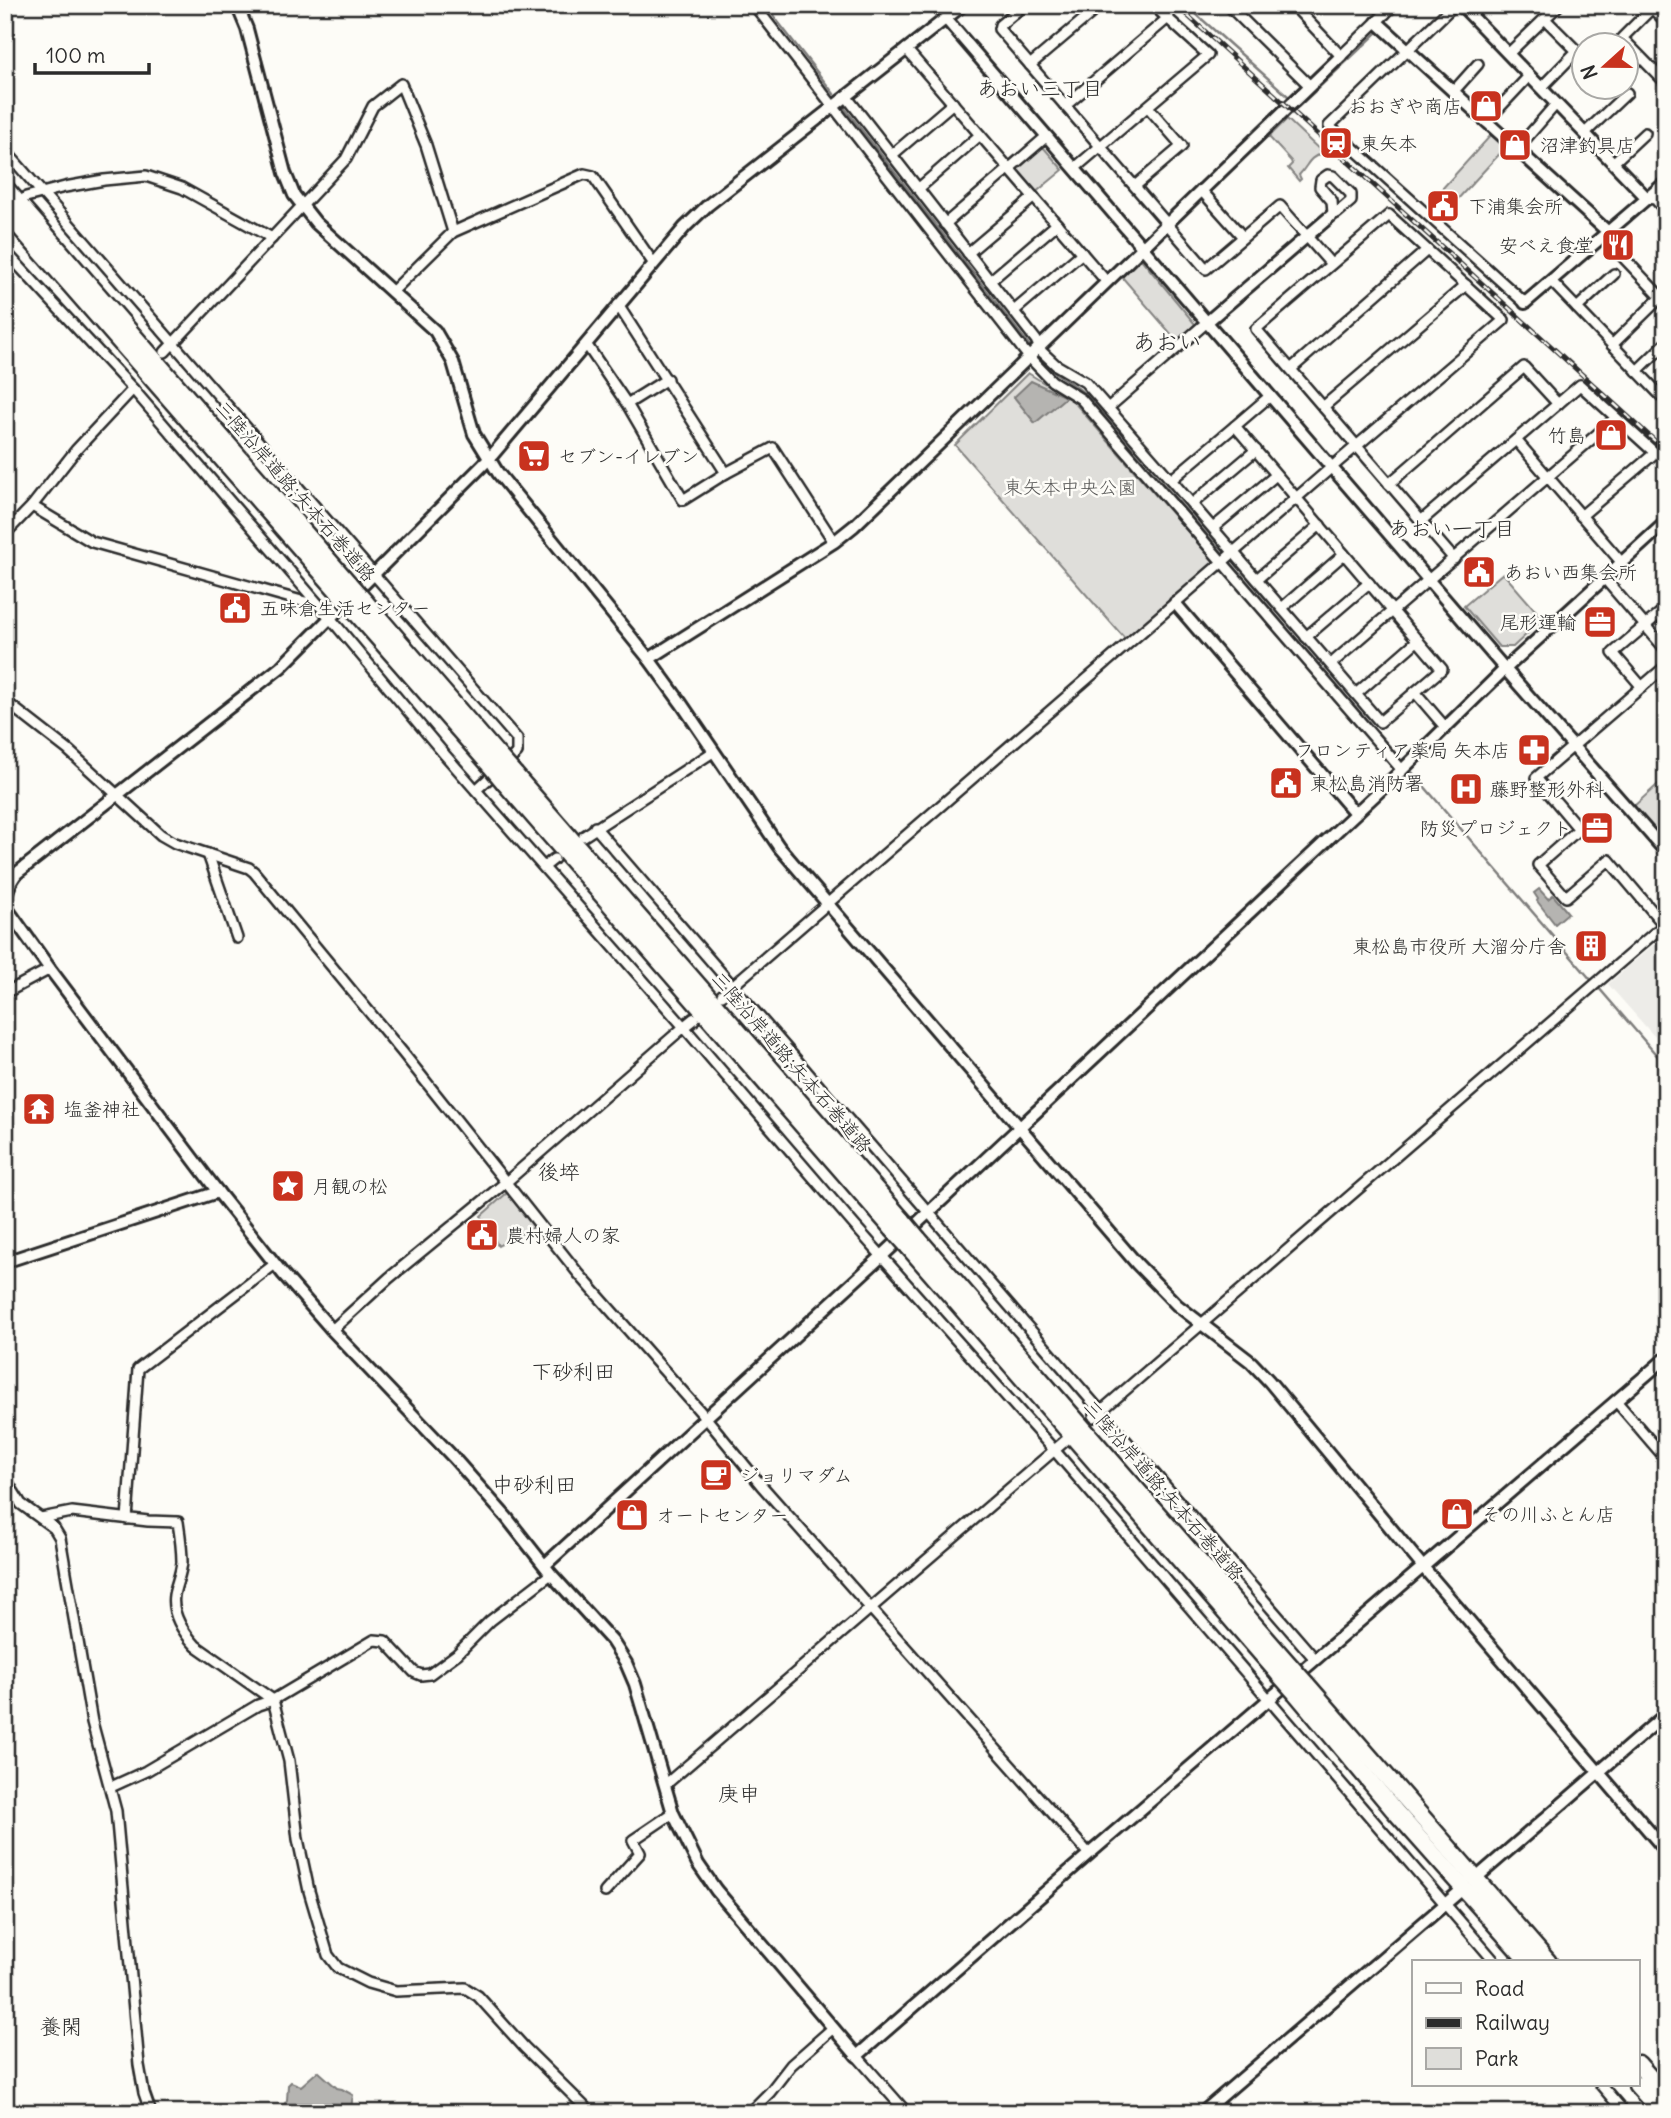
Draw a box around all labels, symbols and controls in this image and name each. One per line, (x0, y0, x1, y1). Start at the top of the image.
scale bar (35, 32, 149, 76)
north arrow (1570, 32, 1640, 102)
text: 100 m (46, 42, 105, 69)
text: N (1576, 62, 1603, 83)
district label: あおい三丁目 (977, 75, 1103, 102)
shop icon: おおぎや商店 (1467, 87, 1505, 125)
place label: おおぎや商店 (1348, 94, 1462, 118)
station icon: 東矢本 (1317, 124, 1355, 162)
shop icon: 沼津釣具店 (1496, 126, 1534, 164)
place label: 東矢本 (1360, 131, 1417, 155)
place label: 沼津釣具店 (1540, 133, 1635, 157)
public building icon: 下浦集会所 (1424, 187, 1462, 225)
place label: 下浦集会所 (1468, 194, 1563, 218)
restaurant icon: 安べえ食堂 (1599, 226, 1637, 264)
place label: 安べえ食堂 (1499, 233, 1594, 257)
district label: あおい (1133, 327, 1202, 356)
street label: 三陸沿岸道路;矢本石巻道路 (211, 395, 381, 587)
shop icon: 竹島 (1592, 416, 1630, 454)
place label: 竹島 (1548, 423, 1586, 447)
supermarket icon: セブン-イレブン (515, 437, 553, 475)
place label: セブン-イレブン (558, 444, 699, 468)
park label: 東矢本中央公園 (1003, 475, 1137, 499)
district label: あおい一丁目 (1389, 515, 1515, 542)
public building icon: あおい西集会所 (1460, 553, 1498, 591)
place label: あおい西集会所 (1504, 560, 1637, 584)
public building icon: 五味倉生活センター (216, 589, 254, 627)
place label: 五味倉生活センター (260, 596, 430, 620)
office icon: 尾形運輸 (1581, 603, 1619, 641)
place label: 尾形運輸 (1500, 610, 1576, 634)
pharmacy icon: フロンティア薬局 矢本店 (1515, 731, 1553, 769)
place label: フロンティア薬局 矢本店 (1295, 738, 1510, 762)
public building icon: 東松島消防署 (1267, 764, 1305, 802)
hospital icon: 藤野整形外科 (1447, 770, 1485, 808)
place label: 東松島消防署 (1310, 771, 1424, 795)
place label: 藤野整形外科 (1490, 777, 1604, 801)
office icon: 防災プロジェクト (1578, 809, 1616, 847)
place label: 防災プロジェクト (1420, 816, 1572, 840)
building icon: 東松島市役所 大溜分庁舎 (1572, 927, 1610, 965)
place label: 東松島市役所 大溜分庁舎 (1352, 934, 1566, 958)
street label: 三陸沿岸道路;矢本石巻道路 (707, 966, 877, 1158)
temple icon: 塩釜神社 (20, 1090, 58, 1128)
place label: 塩釜神社 (64, 1097, 140, 1121)
district label: 後埣 (538, 1158, 580, 1185)
place icon: 月観の松 (269, 1167, 307, 1205)
place label: 月観の松 (312, 1174, 388, 1198)
public building icon: 農村婦人の家 (463, 1216, 501, 1254)
place label: 農村婦人の家 (506, 1223, 620, 1247)
district label: 下砂利田 (531, 1358, 615, 1385)
street label: 三陸沿岸道路;矢本石巻道路 (1079, 1394, 1249, 1586)
cafe icon: ジョリマダム (697, 1456, 735, 1494)
place label: ジョリマダム (740, 1463, 852, 1487)
district label: 中砂利田 (492, 1471, 576, 1498)
shop icon: その川ふとん店 (1438, 1495, 1476, 1533)
shop icon: オートセンター (613, 1496, 651, 1534)
place label: その川ふとん店 (1482, 1502, 1615, 1526)
place label: オートセンター (656, 1503, 788, 1527)
district label: 庚申 (718, 1780, 760, 1807)
legend (1412, 1960, 1640, 2086)
text: Road (1475, 1975, 1524, 2002)
text: Railway (1475, 2009, 1550, 2036)
district label: 養閑 (40, 2013, 82, 2040)
text: Park (1475, 2045, 1518, 2072)

